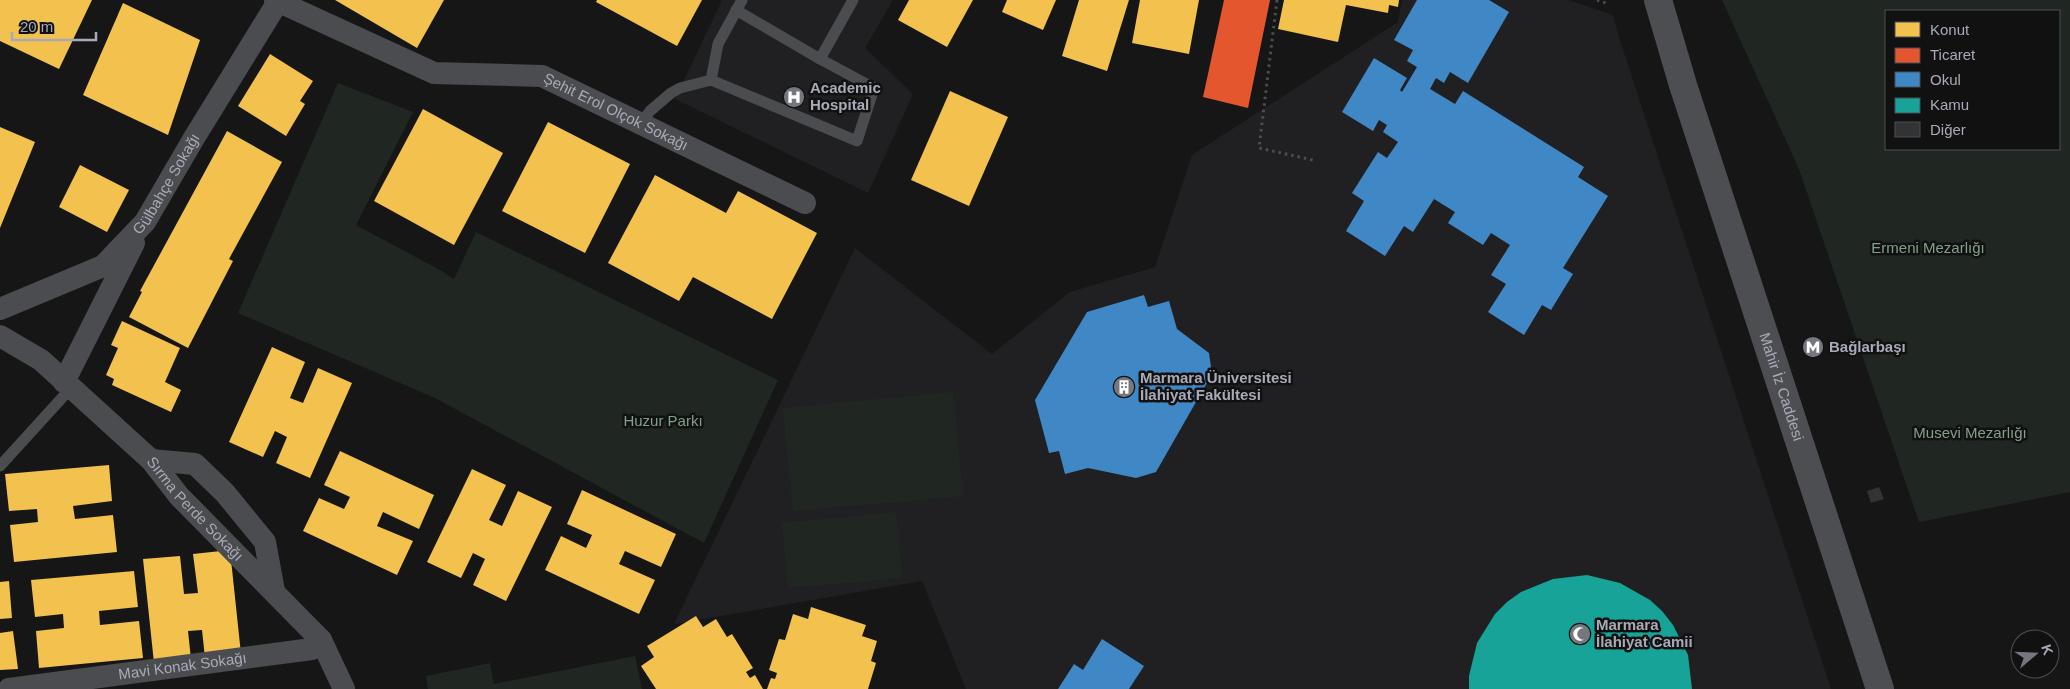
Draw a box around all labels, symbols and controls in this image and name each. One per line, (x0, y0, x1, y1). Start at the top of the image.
scale bar (12, 10, 96, 42)
legend (1885, 10, 2060, 150)
text: 20 m (20, 18, 53, 35)
text: Konut (1930, 21, 1970, 38)
text: Ticaret (1930, 46, 1976, 63)
street label: Şehit Erol Olçok Sokağı (541, 69, 691, 153)
text: Okul (1930, 71, 1961, 88)
place label: Academic Hospital (810, 79, 881, 113)
hospital icon: Academic Hospital (782, 85, 806, 109)
text: Kamu (1930, 96, 1969, 113)
text: Diğer (1930, 121, 1966, 138)
street label: Gülbahçe Sokağı (129, 130, 203, 238)
park label: Ermeni Mezarlığı (1871, 239, 1985, 256)
street label: Mahir İz Caddesi (1756, 330, 1807, 443)
metro station icon: Bağlarbaşı (1801, 335, 1825, 359)
place label: Bağlarbaşı (1829, 338, 1906, 355)
place label: Marmara Üniversitesi İlahiyat Fakültesi (1140, 369, 1292, 403)
building icon: Marmara Üniversitesi İlahiyat Fakültesi (1112, 375, 1136, 399)
park label: Huzur Parkı (623, 412, 703, 429)
park label: Musevi Mezarlığı (1913, 424, 2027, 441)
street label: Sırma Perde Sokağı (144, 453, 247, 564)
place label: Marmara İlahiyat Camii (1596, 616, 1693, 650)
mosque icon: Marmara İlahiyat Camii (1568, 622, 1592, 646)
north arrow (2010, 629, 2060, 679)
text: K (2038, 642, 2057, 657)
street label: Mavi Konak Sokağı (117, 649, 248, 682)

